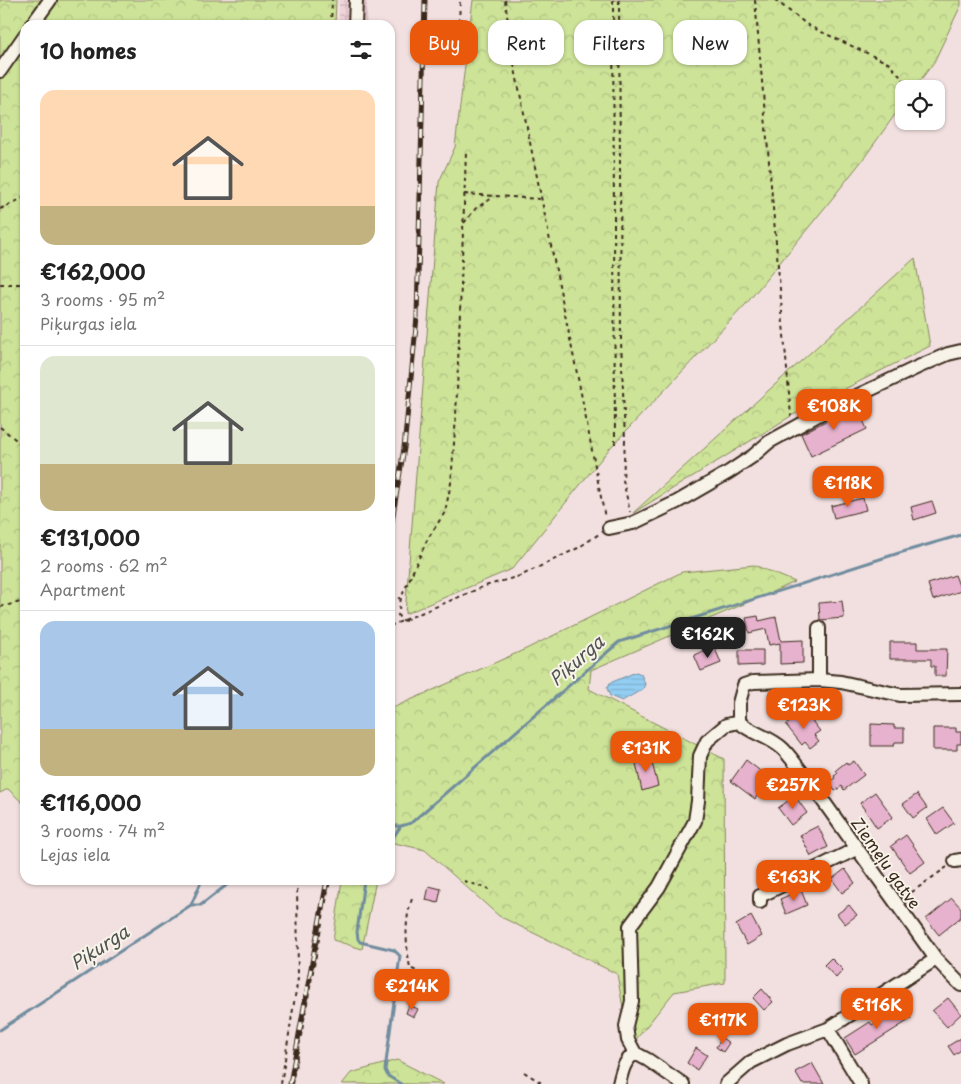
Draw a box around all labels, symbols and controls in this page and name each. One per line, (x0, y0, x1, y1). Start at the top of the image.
chip: Buy (410, 20, 478, 65)
chip: Rent (488, 20, 564, 65)
chip: Filters (574, 20, 663, 65)
chip: New (673, 20, 747, 65)
text: 10 homes (40, 34, 137, 66)
icon: filters (347, 36, 375, 64)
map controls (895, 80, 945, 130)
button: locate (895, 80, 945, 130)
icon: home (163, 123, 253, 213)
text: €162,000 (40, 255, 145, 287)
text: 3 rooms · 95 m² (40, 287, 165, 311)
text: Piķurgas iela (40, 311, 136, 335)
icon: home (163, 388, 253, 478)
pin: €108K (799, 388, 869, 431)
text: €108K (807, 393, 861, 417)
pin: €118K (813, 466, 883, 508)
text: €118K (824, 470, 872, 494)
text: €131,000 (40, 521, 140, 553)
text: 2 rooms · 62 m² (40, 553, 168, 577)
text: Apartment (40, 577, 125, 601)
pin: €162K (673, 616, 743, 659)
text: €162K (682, 621, 734, 645)
water label: Piķurga (543, 628, 610, 692)
icon: home (163, 653, 253, 743)
pin: €123K (769, 688, 839, 730)
text: €123K (777, 692, 831, 716)
pin: €131K (611, 730, 681, 773)
text: €131K (621, 735, 671, 759)
pin: €257K (758, 768, 828, 810)
text: €257K (766, 772, 820, 796)
text: €116,000 (40, 786, 141, 818)
street label: Ziemeļu gatve (846, 812, 927, 913)
text: 3 rooms · 74 m² (40, 818, 165, 842)
text: Lejas iela (40, 842, 110, 866)
pin: €163K (759, 860, 829, 902)
text: €163K (767, 864, 821, 888)
water label: Piķurga (64, 917, 135, 976)
pin: €214K (377, 968, 447, 1011)
text: €214K (385, 973, 439, 997)
pin: €116K (842, 988, 912, 1030)
text: €116K (852, 992, 902, 1016)
pin: €117K (688, 1002, 758, 1045)
text: €117K (699, 1007, 747, 1031)

